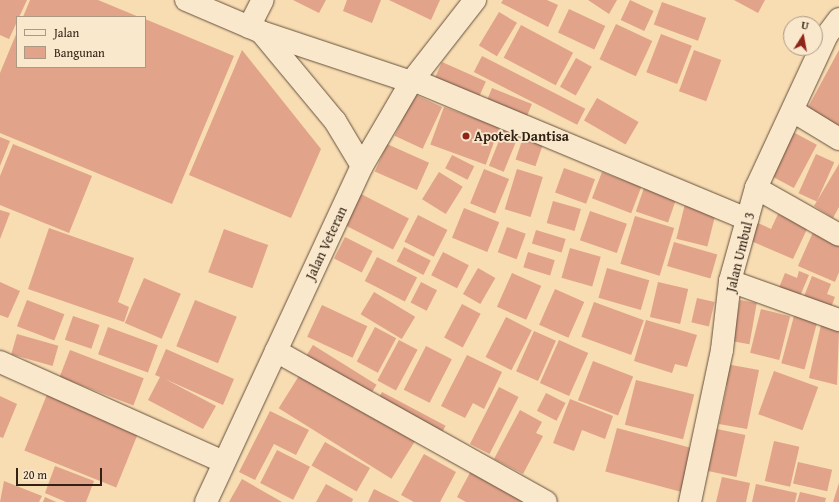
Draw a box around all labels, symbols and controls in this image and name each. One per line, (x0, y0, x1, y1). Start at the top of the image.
legend (16, 16, 146, 68)
north arrow (783, 16, 823, 56)
text: U (800, 17, 810, 34)
text: Jalan (54, 24, 79, 41)
text: Bangunan (54, 44, 105, 61)
place label: Apotek Dantisa (474, 128, 569, 144)
marker: Apotek Dantisa (461, 131, 471, 141)
street label: Jalan Veteran (302, 204, 350, 282)
street label: Jalan Umbul 3 (722, 210, 758, 294)
scale bar (18, 460, 104, 486)
text: 20 m (23, 466, 47, 483)

